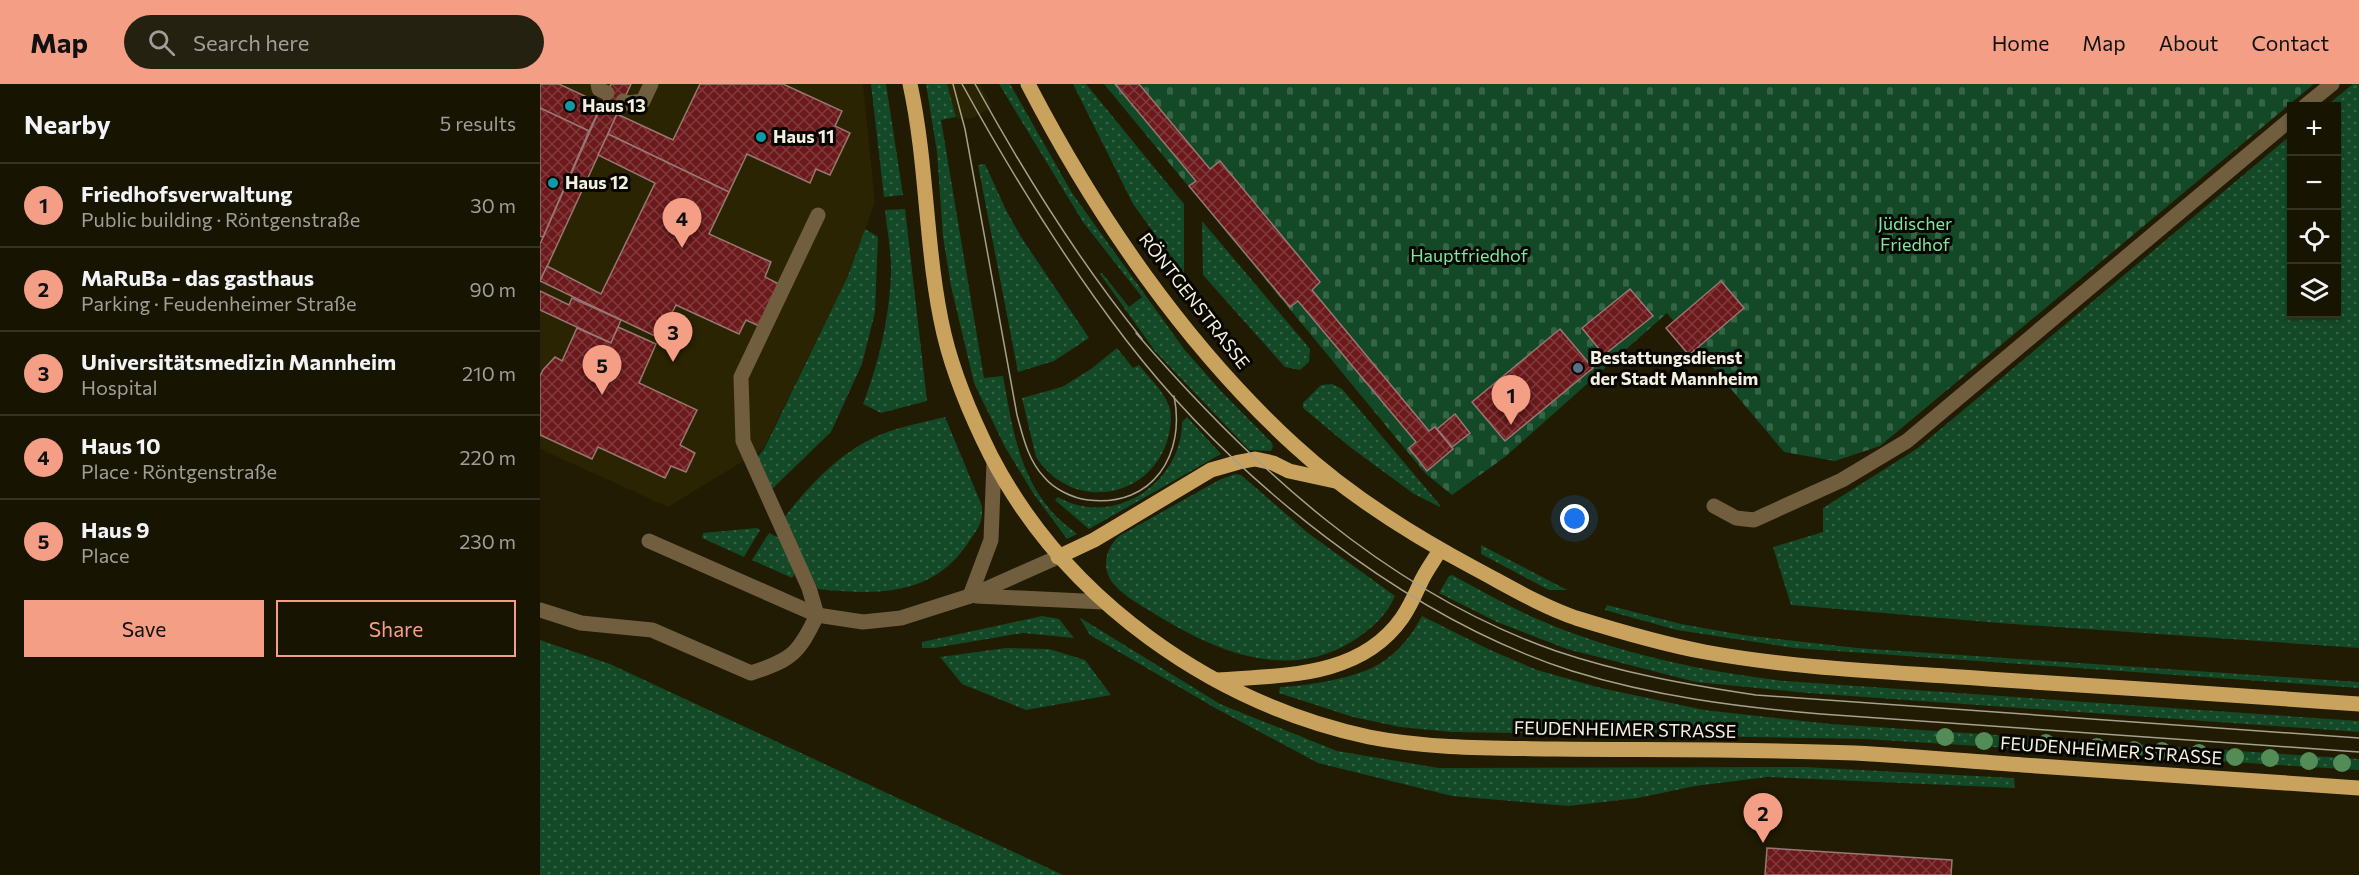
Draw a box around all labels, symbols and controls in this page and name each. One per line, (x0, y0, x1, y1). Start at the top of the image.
search box (124, 15, 544, 69)
text: Map (30, 25, 88, 59)
icon: search (145, 26, 178, 59)
text: Search here (193, 29, 309, 56)
text: Home (1992, 30, 2049, 55)
text: Map (2082, 30, 2126, 55)
text: About (2159, 30, 2218, 55)
text: Contact (2251, 30, 2329, 55)
place label: Haus 13 (582, 94, 646, 116)
marker: Haus 13 (563, 99, 577, 113)
map controls (2287, 102, 2341, 318)
button: + (2287, 102, 2341, 156)
text: Nearby (24, 108, 111, 139)
text: 5 results (440, 111, 516, 135)
place label: Haus 11 (773, 125, 834, 147)
marker: Haus 11 (754, 130, 768, 144)
button: − (2287, 156, 2341, 210)
place label: Haus 12 (565, 171, 628, 193)
marker: Haus 12 (546, 176, 560, 190)
text: Friedhofsverwaltung (81, 180, 292, 207)
text: 1 (39, 193, 48, 217)
text: 30 m (470, 193, 516, 217)
pin: 4 (662, 198, 702, 248)
text: Public building · Röntgenstraße (81, 207, 360, 231)
button: locate (2287, 210, 2341, 264)
park label: Jüdischer Friedhof (1878, 212, 1952, 255)
street label: RÖNTGENSTRASSE (1135, 228, 1255, 373)
park label: Hauptfriedhof (1410, 244, 1529, 266)
text: MaRuBa - das gasthaus (81, 264, 314, 291)
button: layers (2287, 264, 2341, 318)
text: 2 (38, 277, 49, 301)
text: 90 m (470, 277, 516, 301)
text: Parking · Feudenheimer Straße (81, 291, 357, 315)
pin: 3 (654, 312, 692, 362)
pin: 5 (582, 346, 622, 395)
place label: Bestattungsdienst der Stadt Mannheim (1590, 346, 1758, 389)
text: Universitätsmedizin Mannheim (81, 348, 396, 375)
text: 3 (38, 361, 49, 385)
text: 210 m (462, 361, 516, 385)
marker: Bestattungsdienst der Stadt Mannheim (1571, 361, 1585, 375)
text: Hospital (81, 375, 158, 399)
pin: 1 (1492, 376, 1530, 425)
text: Haus 10 (81, 432, 161, 459)
text: 4 (37, 445, 50, 469)
text: 220 m (460, 445, 516, 469)
text: Place · Röntgenstraße (81, 459, 277, 483)
your location (1560, 504, 1589, 533)
text: Haus 9 (81, 516, 150, 543)
text: 5 (38, 529, 49, 553)
text: 230 m (459, 529, 516, 553)
text: Place (81, 543, 130, 567)
button: Save (24, 600, 264, 657)
button: Share (276, 600, 516, 657)
street label: FEUDENHEIMER STRASSE (1514, 716, 1736, 742)
street label: FEUDENHEIMER STRASSE (1999, 731, 2223, 769)
pin: 2 (1744, 794, 1782, 843)

